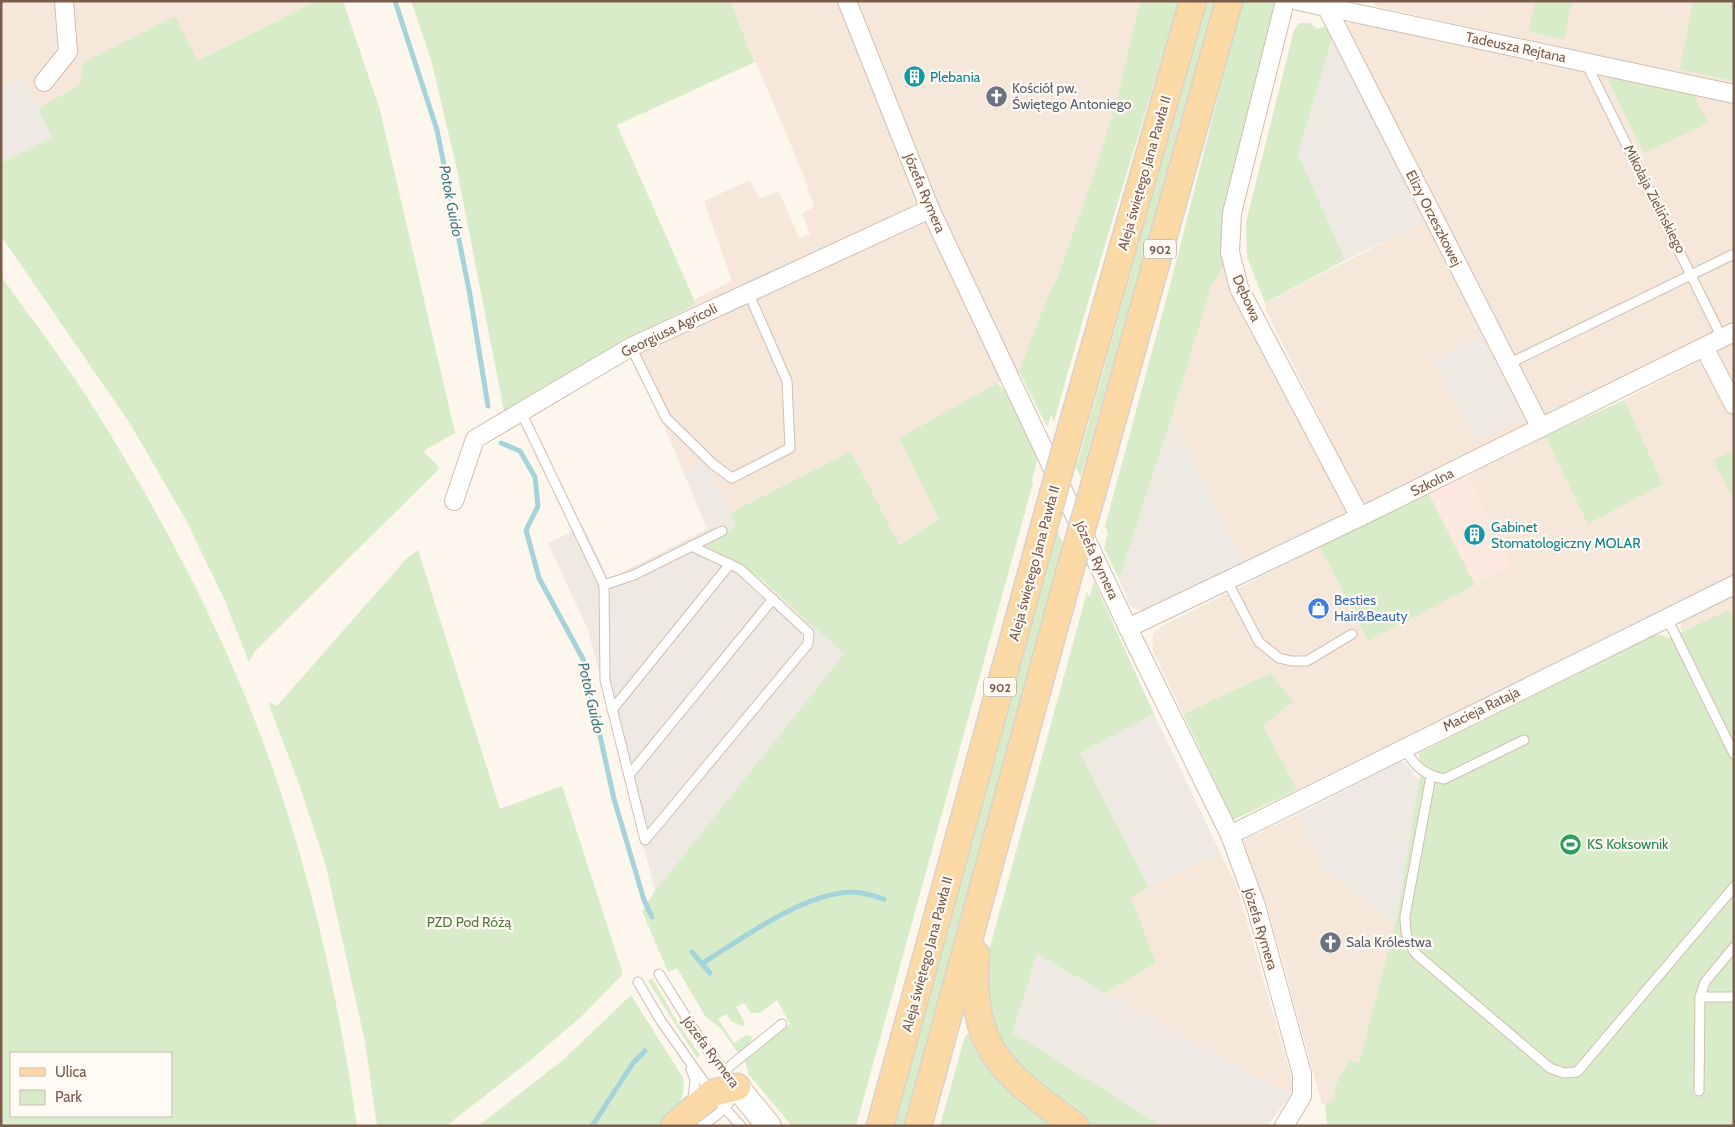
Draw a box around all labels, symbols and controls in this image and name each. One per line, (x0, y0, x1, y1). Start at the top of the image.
street label: Tadeusza Rejtana (1464, 28, 1568, 66)
building icon: Plebania (902, 65, 926, 89)
place label: Plebania (930, 68, 981, 86)
place label: Kościół pw. Świętego Antoniego (1012, 79, 1132, 113)
church icon: Kościół pw. Świętego Antoniego (984, 84, 1008, 108)
street label: Aleja świętego Jana Pawła II (1113, 94, 1175, 252)
street label: Mikołaja Zielińskiego (1620, 142, 1690, 257)
street label: Józefa Rymera (900, 149, 950, 236)
water label: Potok Guido (435, 164, 467, 239)
street label: Elizy Orzeszkowej (1402, 167, 1466, 269)
road number: 902 (1144, 240, 1176, 258)
street label: Dębowa (1229, 272, 1265, 325)
street label: Georgiusa Agricoli (618, 299, 720, 361)
street label: Szkolna (1407, 464, 1457, 500)
street label: Aleja świętego Jana Pawła II (1005, 483, 1063, 643)
street label: Józefa Rymera (1070, 517, 1123, 603)
place label: Gabinet Stomatologiczny MOLAR (1491, 518, 1641, 552)
building icon: Gabinet Stomatologiczny MOLAR (1463, 523, 1487, 547)
place label: Besties Hair&Beauty (1334, 591, 1408, 625)
shop icon: Besties Hair&Beauty (1306, 596, 1330, 620)
water label: Potok Guido (574, 661, 608, 736)
road number: 902 (984, 678, 1016, 696)
street label: Macieja Rataja (1440, 683, 1523, 735)
sports icon: KS Koksownik (1559, 832, 1583, 856)
place label: KS Koksownik (1587, 835, 1669, 853)
street label: Aleja świętego Jana Pawła II (898, 874, 956, 1034)
street label: Józefa Rymera (1240, 885, 1282, 972)
park label: PZD Pod Różą (427, 913, 512, 931)
church icon: Sala Królestwa (1318, 930, 1342, 954)
place label: Sala Królestwa (1346, 933, 1432, 951)
street label: Józefa Rymera (678, 1012, 744, 1092)
legend (10, 1052, 172, 1117)
text: Ulica (55, 1063, 87, 1081)
text: Park (55, 1088, 82, 1106)

